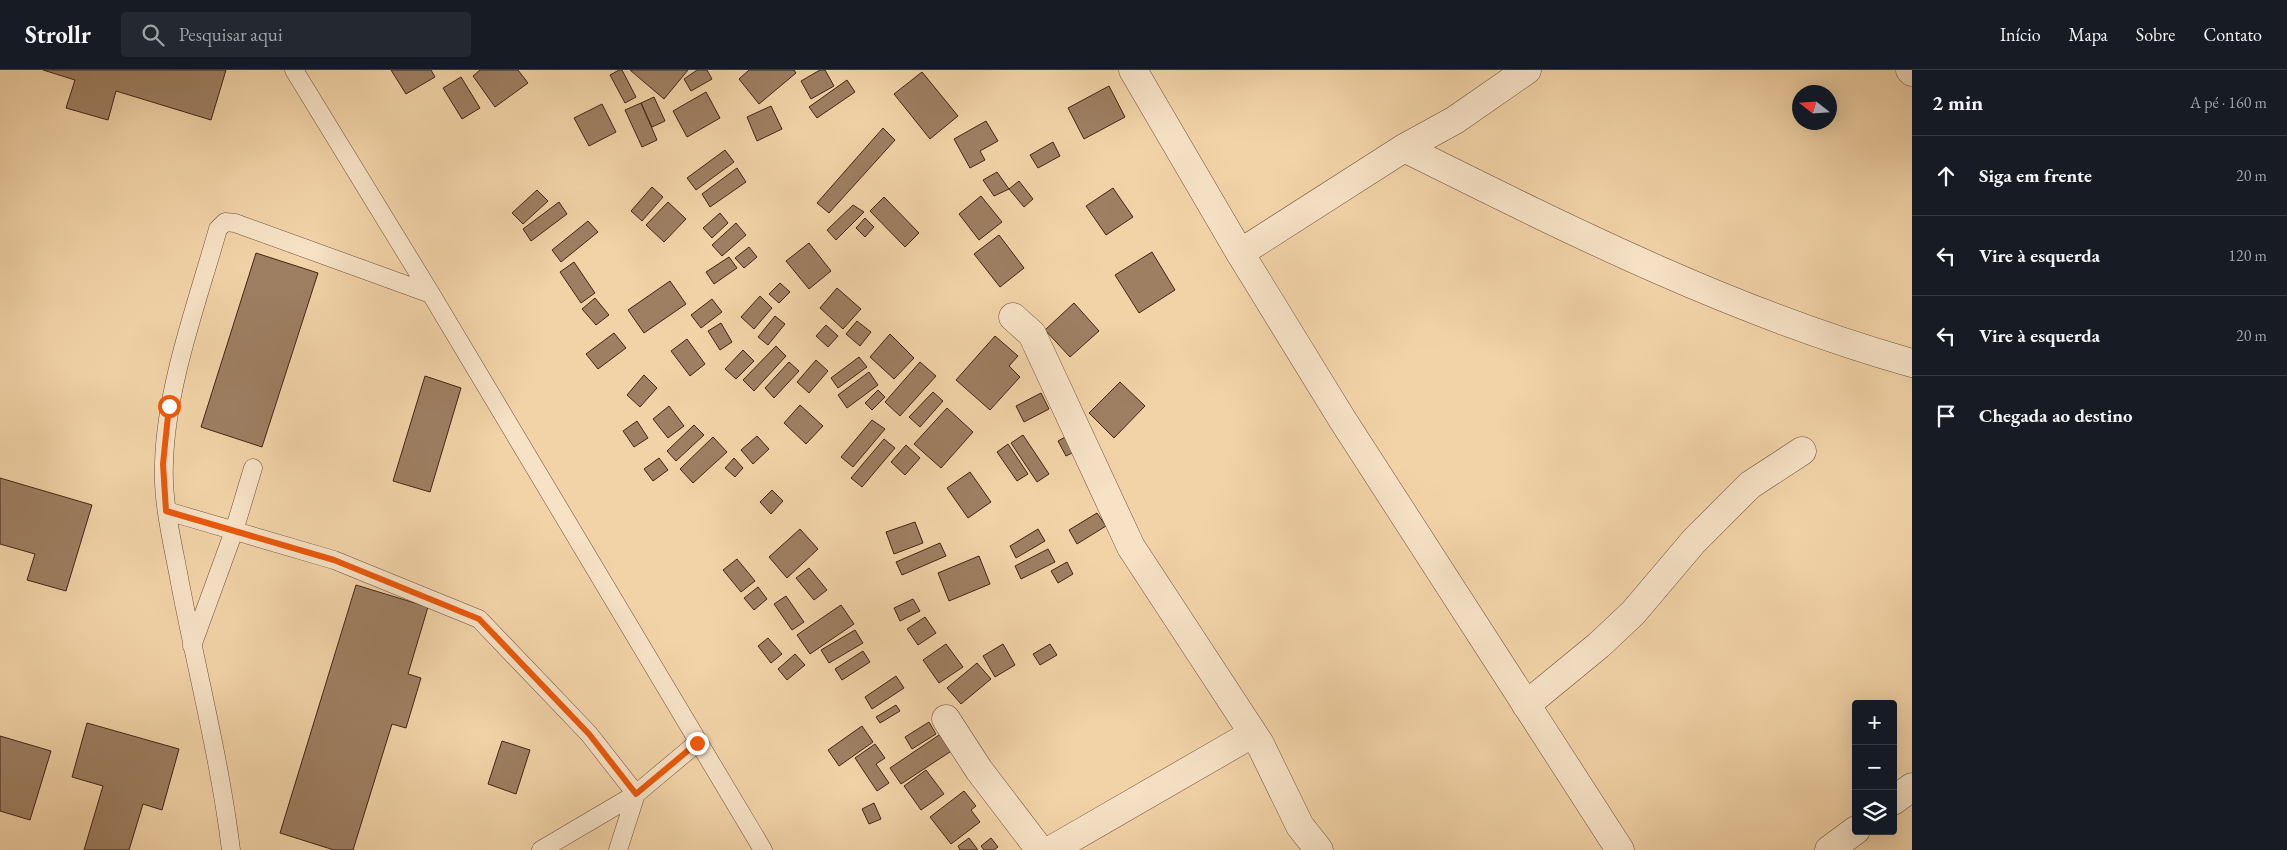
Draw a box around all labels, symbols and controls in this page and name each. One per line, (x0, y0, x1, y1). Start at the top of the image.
search box (121, 12, 471, 57)
text: Strollr (25, 19, 91, 50)
icon: search (139, 21, 167, 49)
text: Pesquisar aqui (179, 22, 283, 47)
text: Início (2000, 23, 2041, 46)
text: Mapa (2069, 23, 2108, 46)
text: Sobre (2136, 23, 2175, 46)
text: Contato (2203, 23, 2262, 46)
north arrow (1792, 85, 1837, 130)
text: 2 min (1932, 89, 1983, 116)
text: A pé · 160 m (2190, 92, 2267, 113)
icon: ahead (1932, 162, 1960, 190)
text: Siga em frente (1979, 163, 2092, 188)
text: 20 m (2236, 165, 2267, 186)
icon: left (1932, 242, 1960, 270)
text: Vire à esquerda (1979, 243, 2100, 268)
text: 120 m (2228, 245, 2267, 266)
icon: left (1932, 322, 1960, 350)
text: Vire à esquerda (1979, 323, 2100, 348)
text: 20 m (2236, 325, 2267, 346)
route start (158, 395, 181, 418)
icon: arrive (1932, 402, 1960, 430)
text: Chegada ao destino (1979, 403, 2133, 428)
map controls (1852, 700, 1897, 835)
button: + (1852, 700, 1897, 745)
route end (686, 732, 709, 755)
button: − (1852, 745, 1897, 790)
button: layers (1852, 790, 1897, 835)

